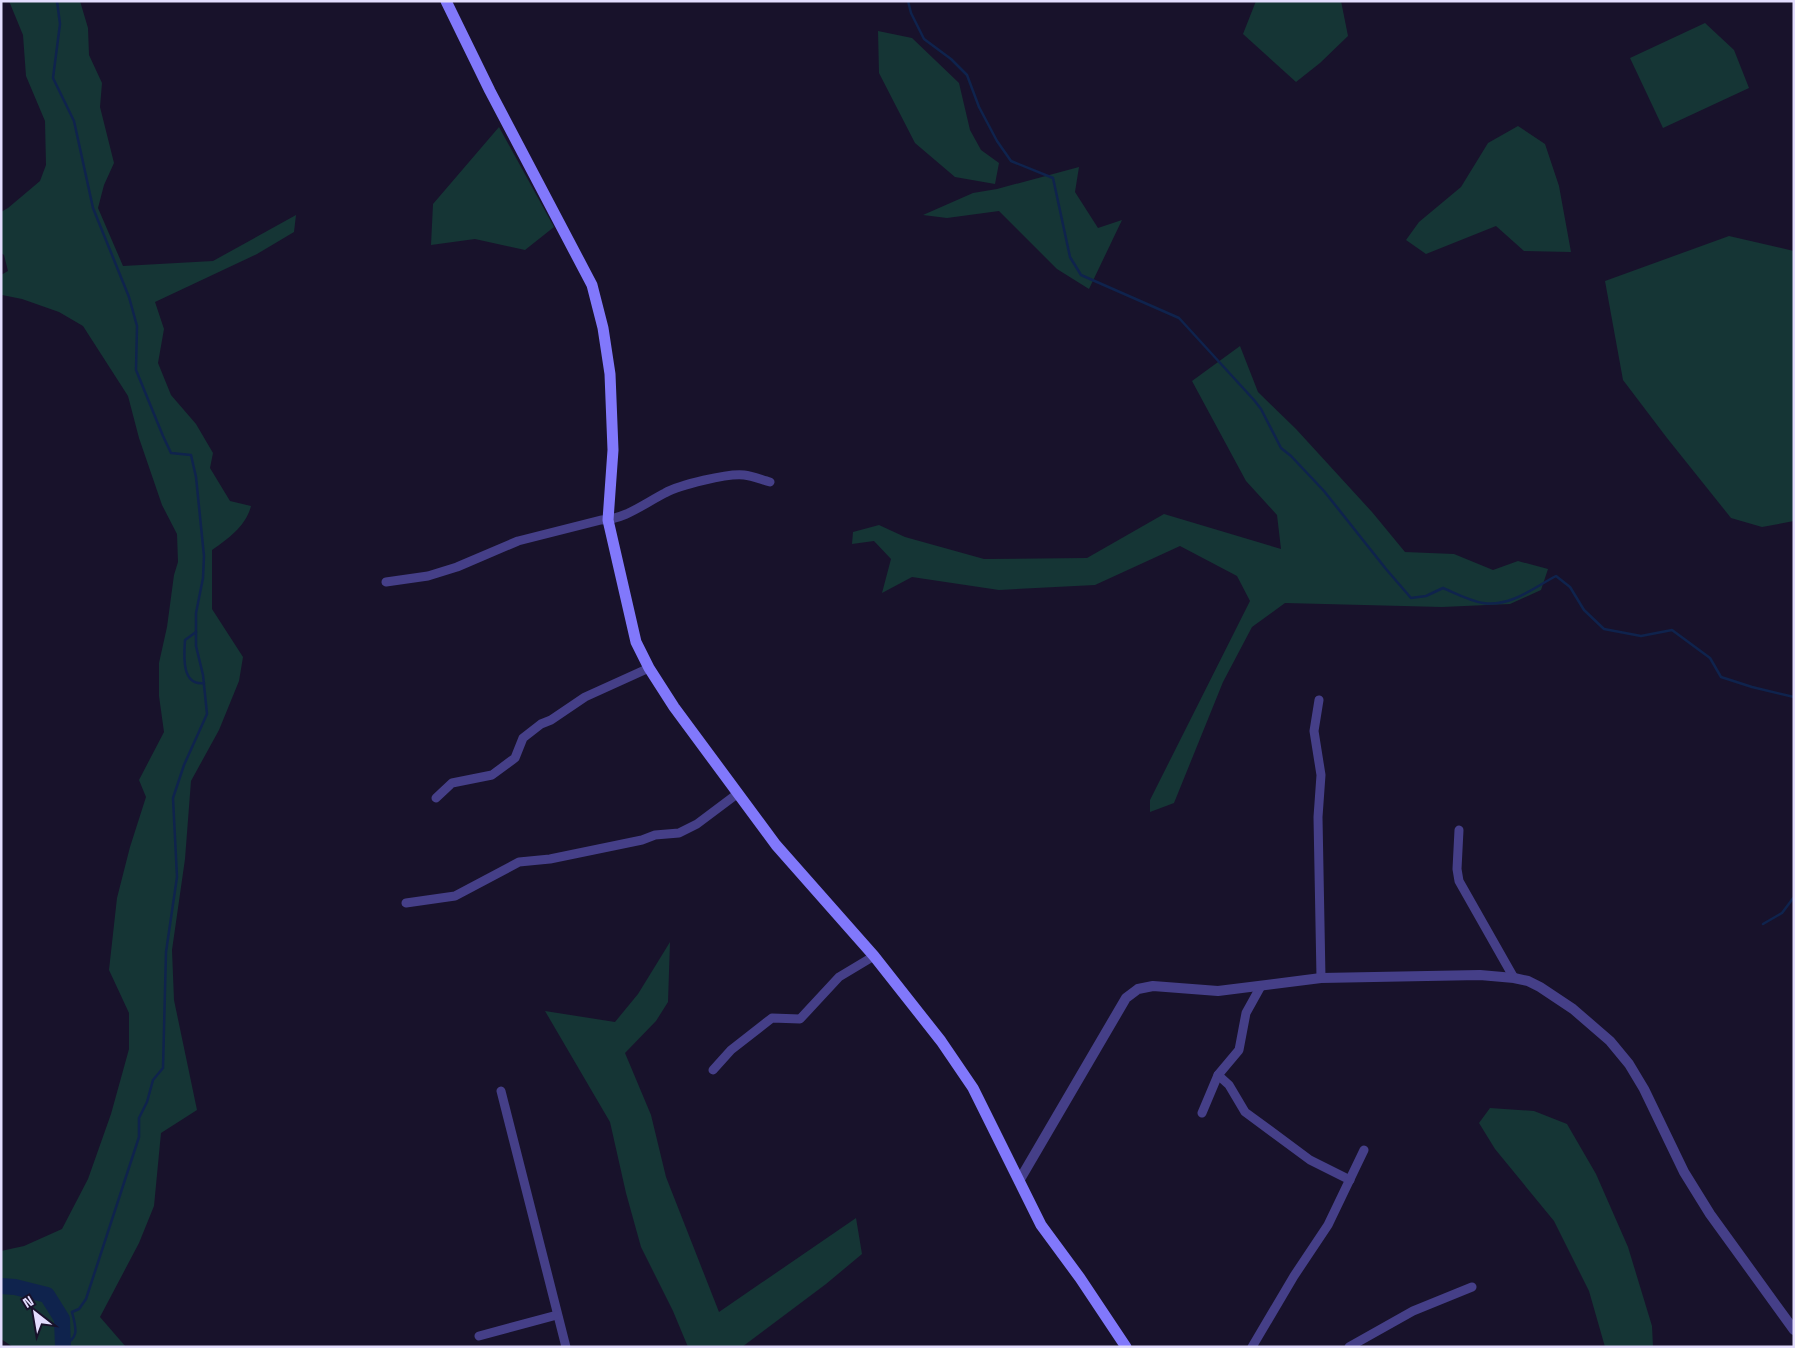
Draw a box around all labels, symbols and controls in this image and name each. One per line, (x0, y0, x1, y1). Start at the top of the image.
north arrow (10, 1288, 60, 1338)
text: N (20, 1292, 37, 1312)

